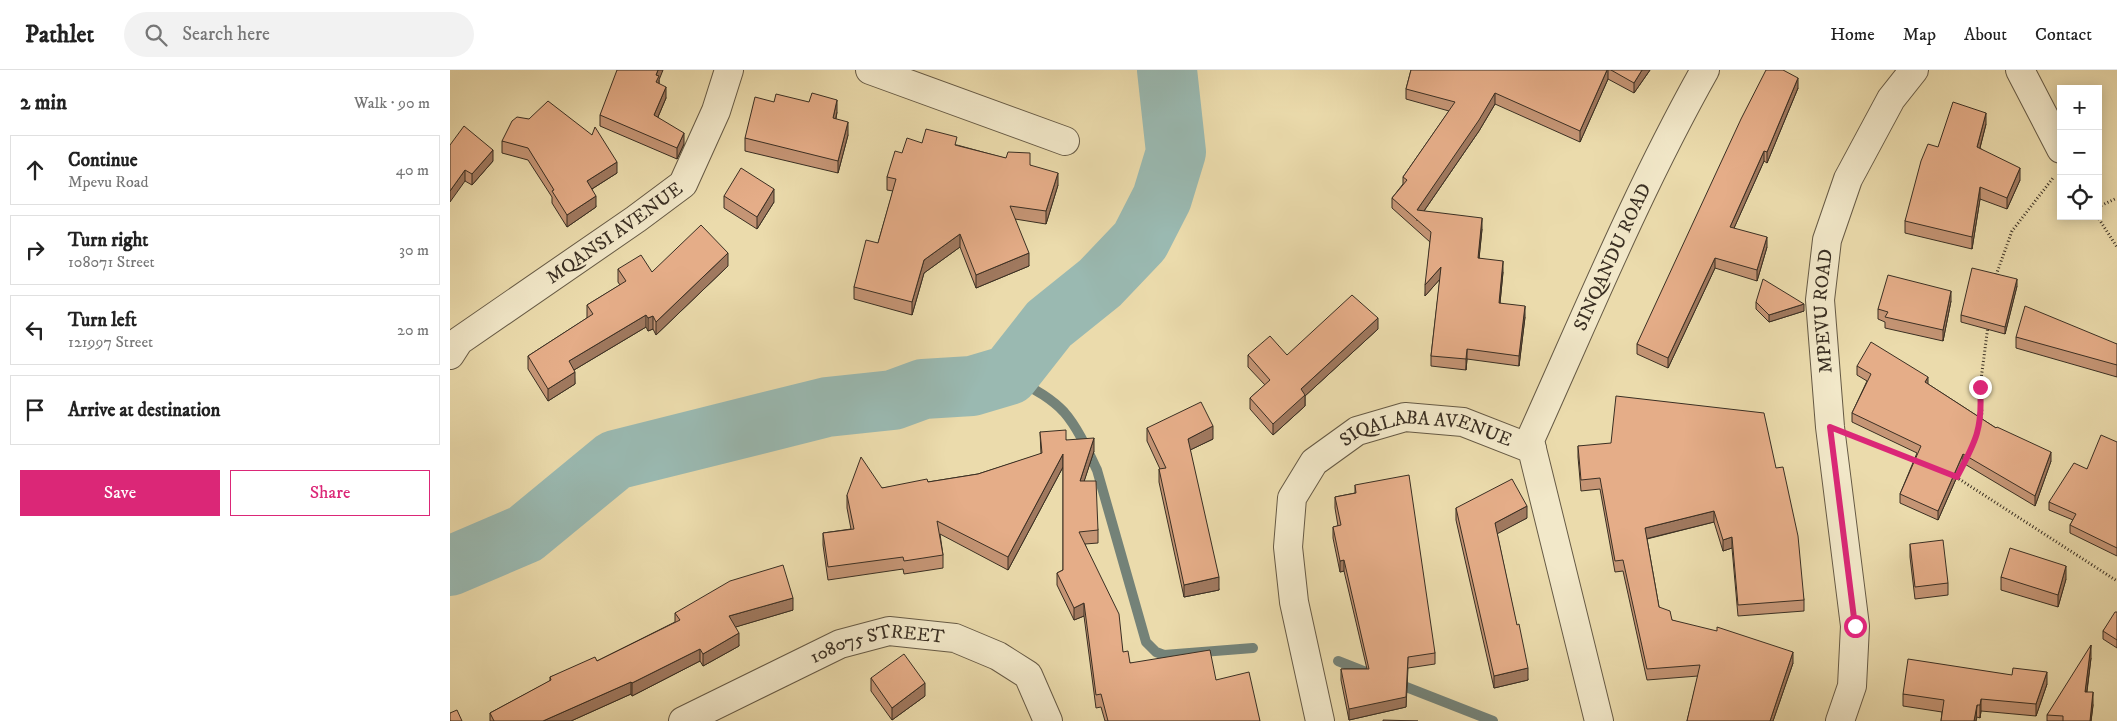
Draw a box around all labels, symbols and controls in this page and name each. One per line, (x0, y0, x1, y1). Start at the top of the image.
search box (124, 12, 474, 57)
text: Pathlet (25, 20, 94, 50)
icon: search (142, 21, 170, 49)
text: Search here (182, 23, 270, 46)
text: Home (1830, 24, 1875, 46)
text: Map (1903, 24, 1936, 46)
text: About (1964, 24, 2007, 46)
text: Contact (2035, 24, 2092, 46)
map controls (2057, 85, 2102, 220)
button: + (2057, 85, 2102, 130)
text: 2 min (20, 90, 67, 116)
text: Walk · 90 m (354, 93, 430, 113)
button: − (2057, 130, 2102, 175)
text: Continue (68, 149, 138, 172)
icon: ahead (21, 156, 49, 184)
text: 40 m (396, 160, 429, 180)
text: Mpevu Road (68, 172, 149, 192)
button: locate (2057, 175, 2102, 220)
street label: MQANSI AVENUE (542, 177, 687, 289)
street label: SINQANDU ROAD (1569, 179, 1656, 334)
text: Turn right (68, 229, 148, 252)
icon: right (21, 236, 49, 264)
text: 30 m (399, 240, 429, 260)
street label: MPEVU ROAD (1808, 248, 1837, 374)
text: 108071 Street (68, 252, 155, 272)
text: Turn left (68, 309, 137, 332)
icon: left (21, 316, 49, 344)
text: 20 m (397, 320, 429, 340)
text: 121997 Street (68, 332, 153, 352)
route end (1969, 376, 1992, 399)
icon: arrive (21, 396, 49, 424)
text: Arrive at destination (68, 399, 220, 422)
text: SIQALABA AVENUE (1335, 405, 1515, 452)
street label: SIQALABA AVENUE (1337, 433, 1517, 459)
button: Save (20, 470, 220, 516)
button: Share (230, 470, 430, 516)
route start (1844, 615, 1867, 638)
street label: 108075 STREET (806, 619, 946, 669)

